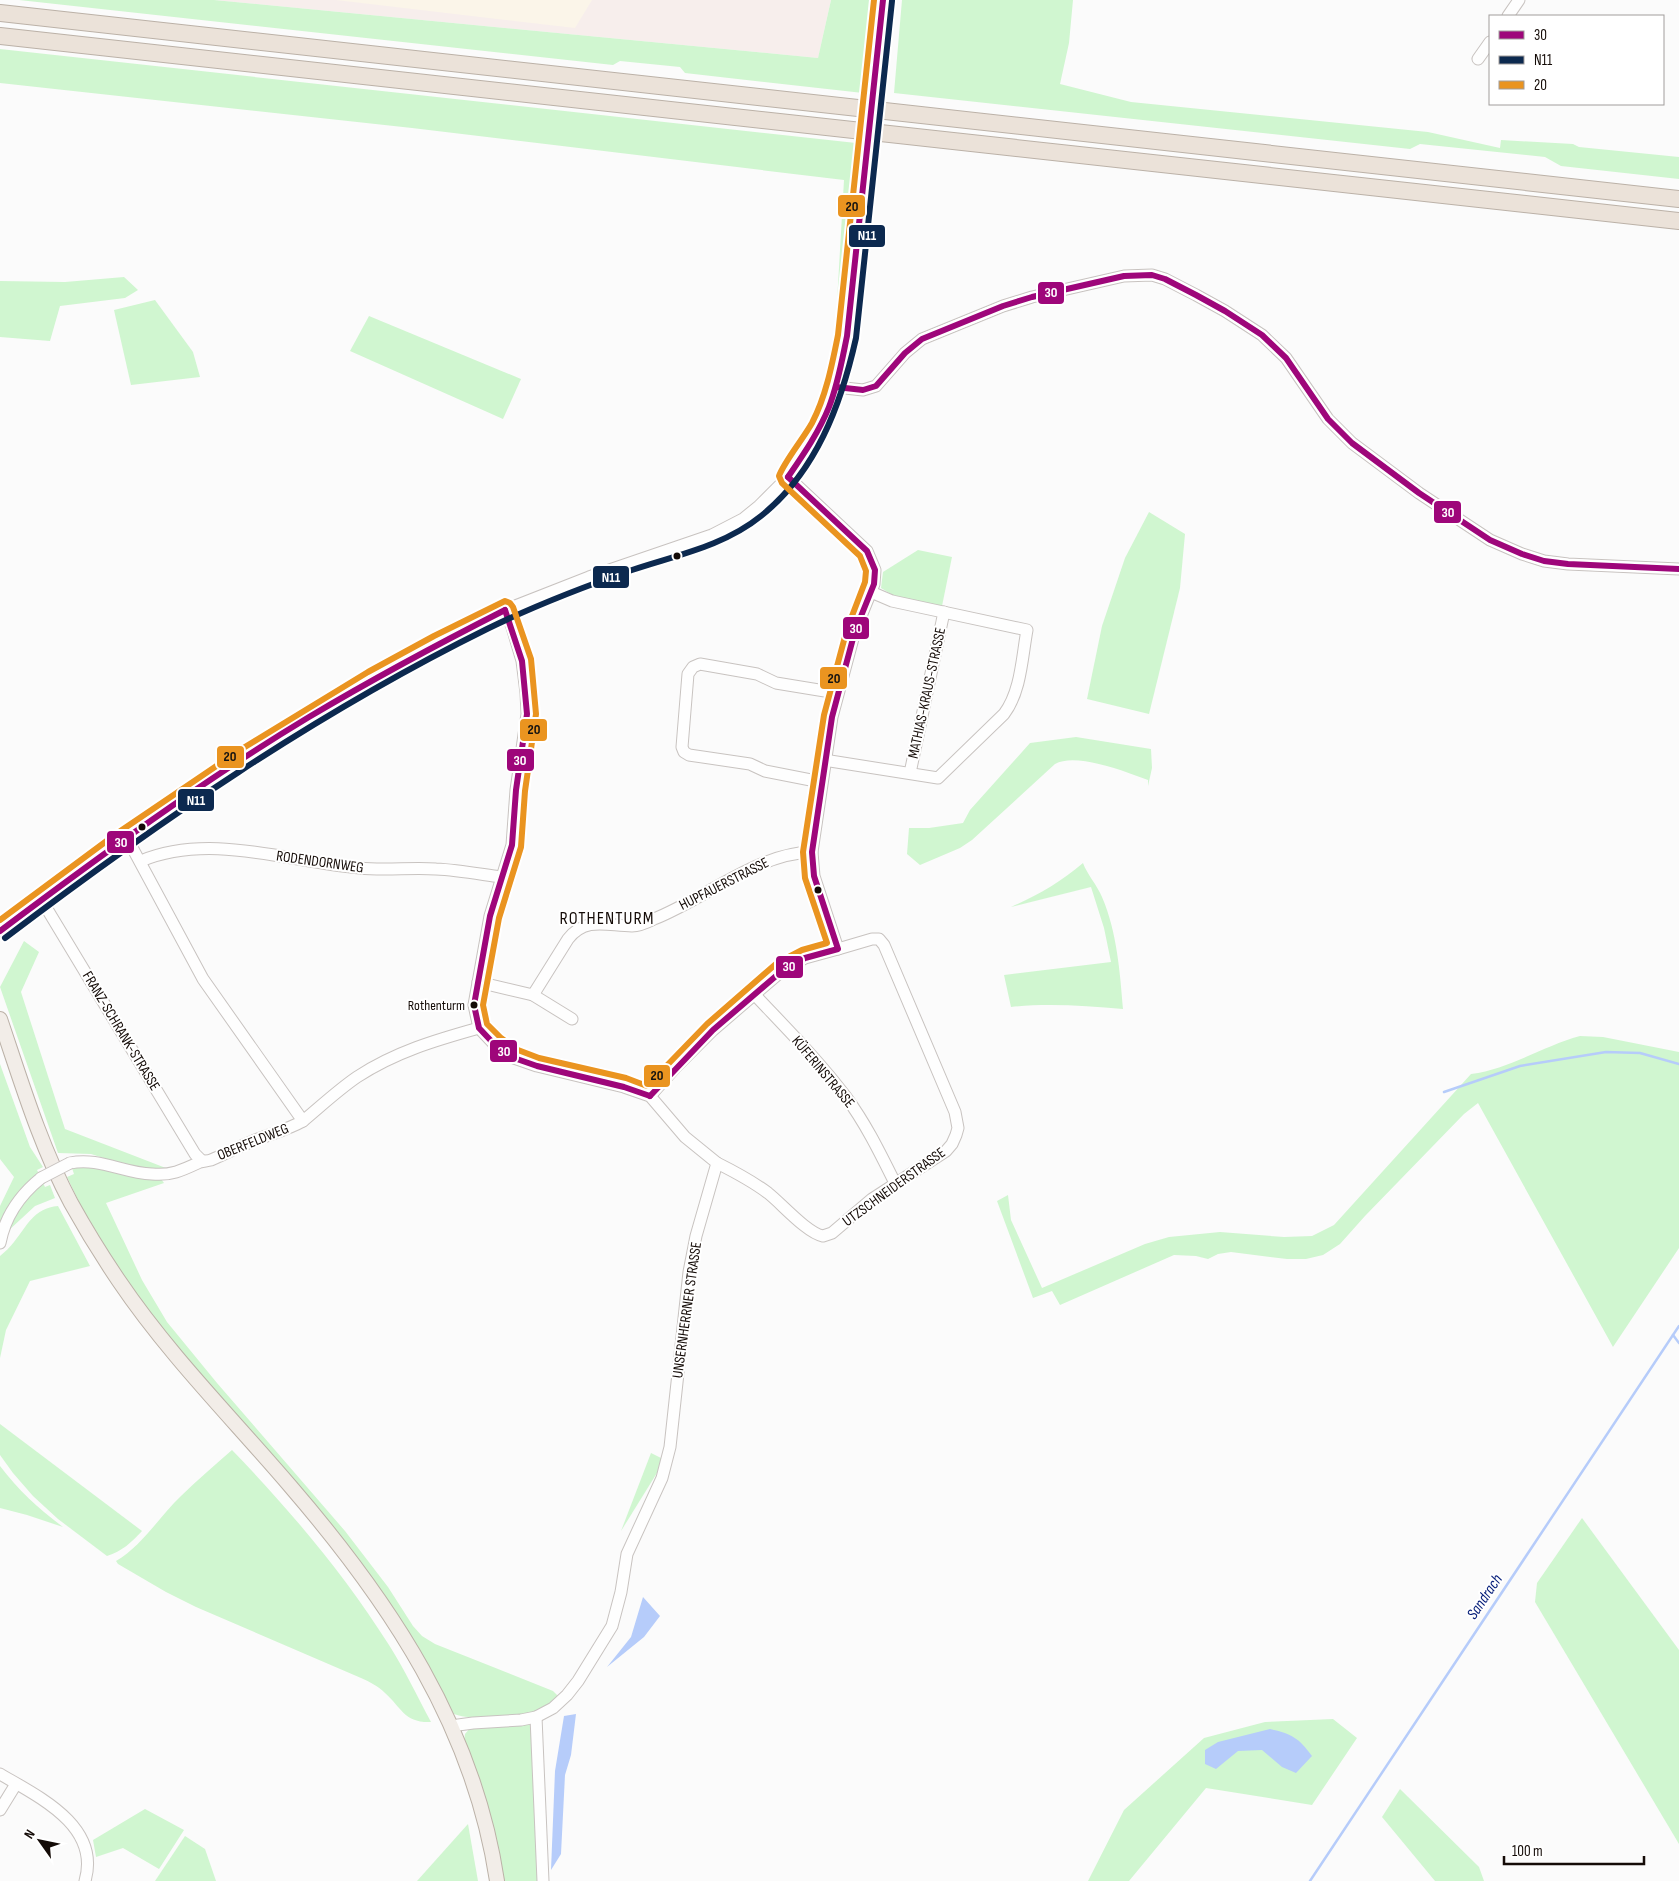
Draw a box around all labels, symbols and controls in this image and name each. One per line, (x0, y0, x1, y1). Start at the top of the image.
legend (1489, 15, 1664, 105)
text: 30 (1534, 26, 1547, 45)
text: N11 (1534, 51, 1553, 70)
text: 20 (1534, 76, 1547, 95)
line badge: 20 (837, 194, 866, 218)
text: 20 (846, 198, 859, 215)
line badge: N11 (848, 224, 886, 248)
text: N11 (858, 227, 877, 244)
line badge: 30 (1037, 281, 1065, 305)
text: 30 (1045, 284, 1058, 301)
line badge: 30 (1433, 500, 1462, 524)
text: 30 (1442, 504, 1455, 521)
unlabelled marker (672, 551, 682, 561)
line badge: N11 (592, 565, 630, 589)
text: N11 (602, 569, 621, 586)
line badge: 30 (842, 616, 870, 640)
text: 30 (850, 620, 863, 637)
street label: MATHIAS-KRAUS-STRASSE (904, 626, 950, 760)
line badge: 20 (819, 666, 848, 690)
text: 20 (828, 670, 841, 687)
line badge: 20 (519, 718, 548, 742)
text: 20 (528, 721, 541, 738)
line badge: 20 (216, 745, 245, 769)
text: 20 (224, 748, 237, 765)
line badge: 30 (506, 748, 535, 772)
text: 30 (514, 752, 527, 769)
line badge: N11 (177, 788, 215, 812)
text: N11 (187, 792, 206, 809)
unlabelled marker (137, 822, 147, 832)
line badge: 30 (106, 830, 135, 854)
text: 30 (115, 834, 128, 851)
street label: RODENDORNWEG (275, 846, 365, 878)
street label: HUPFAUERSTRASSE (676, 853, 772, 915)
unlabelled marker (813, 885, 823, 895)
district label: ROTHENTURM (559, 908, 655, 929)
line badge: 30 (775, 955, 804, 979)
text: 30 (783, 958, 796, 975)
street label: FRANZ-SCHRANK-STRASSE (78, 968, 164, 1094)
place label: Rothenturm (408, 997, 465, 1014)
marker: Rothenturm (469, 1000, 479, 1010)
street label: KÜFERINSTRASSE (787, 1032, 859, 1112)
line badge: 30 (489, 1039, 518, 1063)
text: 30 (498, 1043, 511, 1060)
line badge: 20 (643, 1064, 671, 1088)
text: 20 (651, 1067, 664, 1084)
street label: OBERFELDWEG (214, 1119, 292, 1165)
street label: UTZSCHNEIDERSTRASSE (839, 1143, 949, 1231)
street label: UNSERNHERRNER STRASSE (668, 1241, 706, 1379)
water label: Sandrach (1463, 1571, 1507, 1623)
north arrow (15, 1816, 65, 1866)
text: N (20, 1826, 39, 1842)
scale bar (1504, 1834, 1644, 1866)
text: 100 m (1512, 1842, 1543, 1861)

